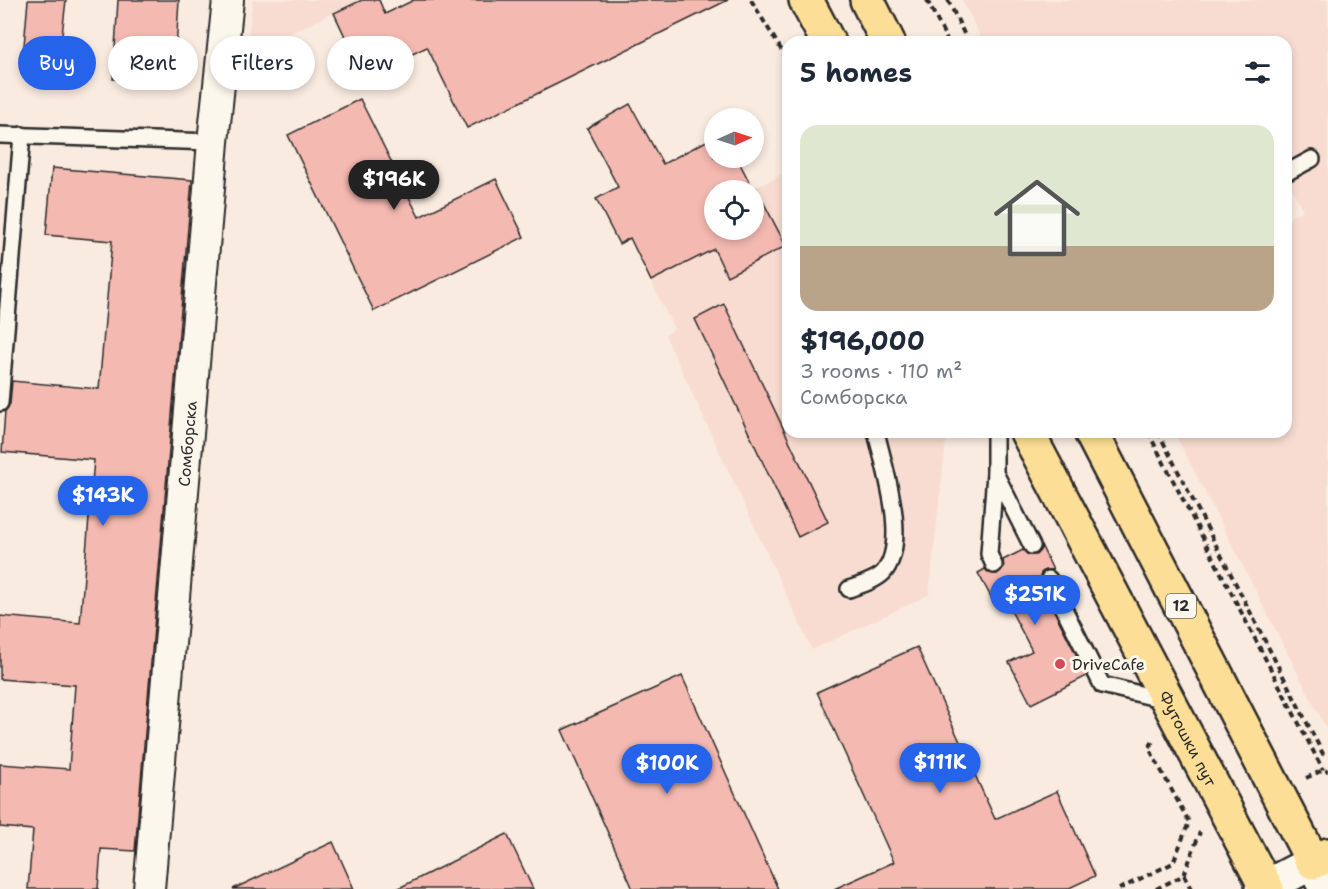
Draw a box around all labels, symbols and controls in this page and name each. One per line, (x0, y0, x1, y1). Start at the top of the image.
chip: Buy (18, 36, 96, 90)
chip: Rent (108, 36, 198, 90)
chip: Filters (210, 36, 315, 90)
chip: New (327, 36, 414, 90)
text: 5 homes (800, 55, 912, 90)
icon: filters (1241, 56, 1274, 89)
north arrow (704, 108, 764, 168)
map controls (704, 108, 764, 240)
pin: $196K (352, 160, 436, 211)
icon: home (983, 164, 1091, 272)
text: $196K (362, 166, 426, 192)
button: locate (704, 180, 764, 240)
text: $196,000 (800, 323, 925, 358)
text: 3 rooms · 110 m² (800, 358, 963, 384)
text: Сомборска (800, 384, 907, 410)
street label: Сомборска (174, 400, 202, 487)
pin: $143K (61, 476, 145, 527)
text: $143K (72, 482, 134, 508)
pin: $251K (993, 575, 1077, 626)
text: $251K (1004, 581, 1066, 607)
road number: 12 (1166, 594, 1196, 618)
place label: DriveCafe (1072, 654, 1145, 675)
marker: DriveCafe (1053, 657, 1067, 671)
street label: Футошки пут (1154, 687, 1222, 791)
pin: $111K (898, 743, 982, 794)
pin: $100K (625, 744, 709, 795)
text: $111K (914, 749, 967, 775)
text: $100K (635, 750, 699, 776)

